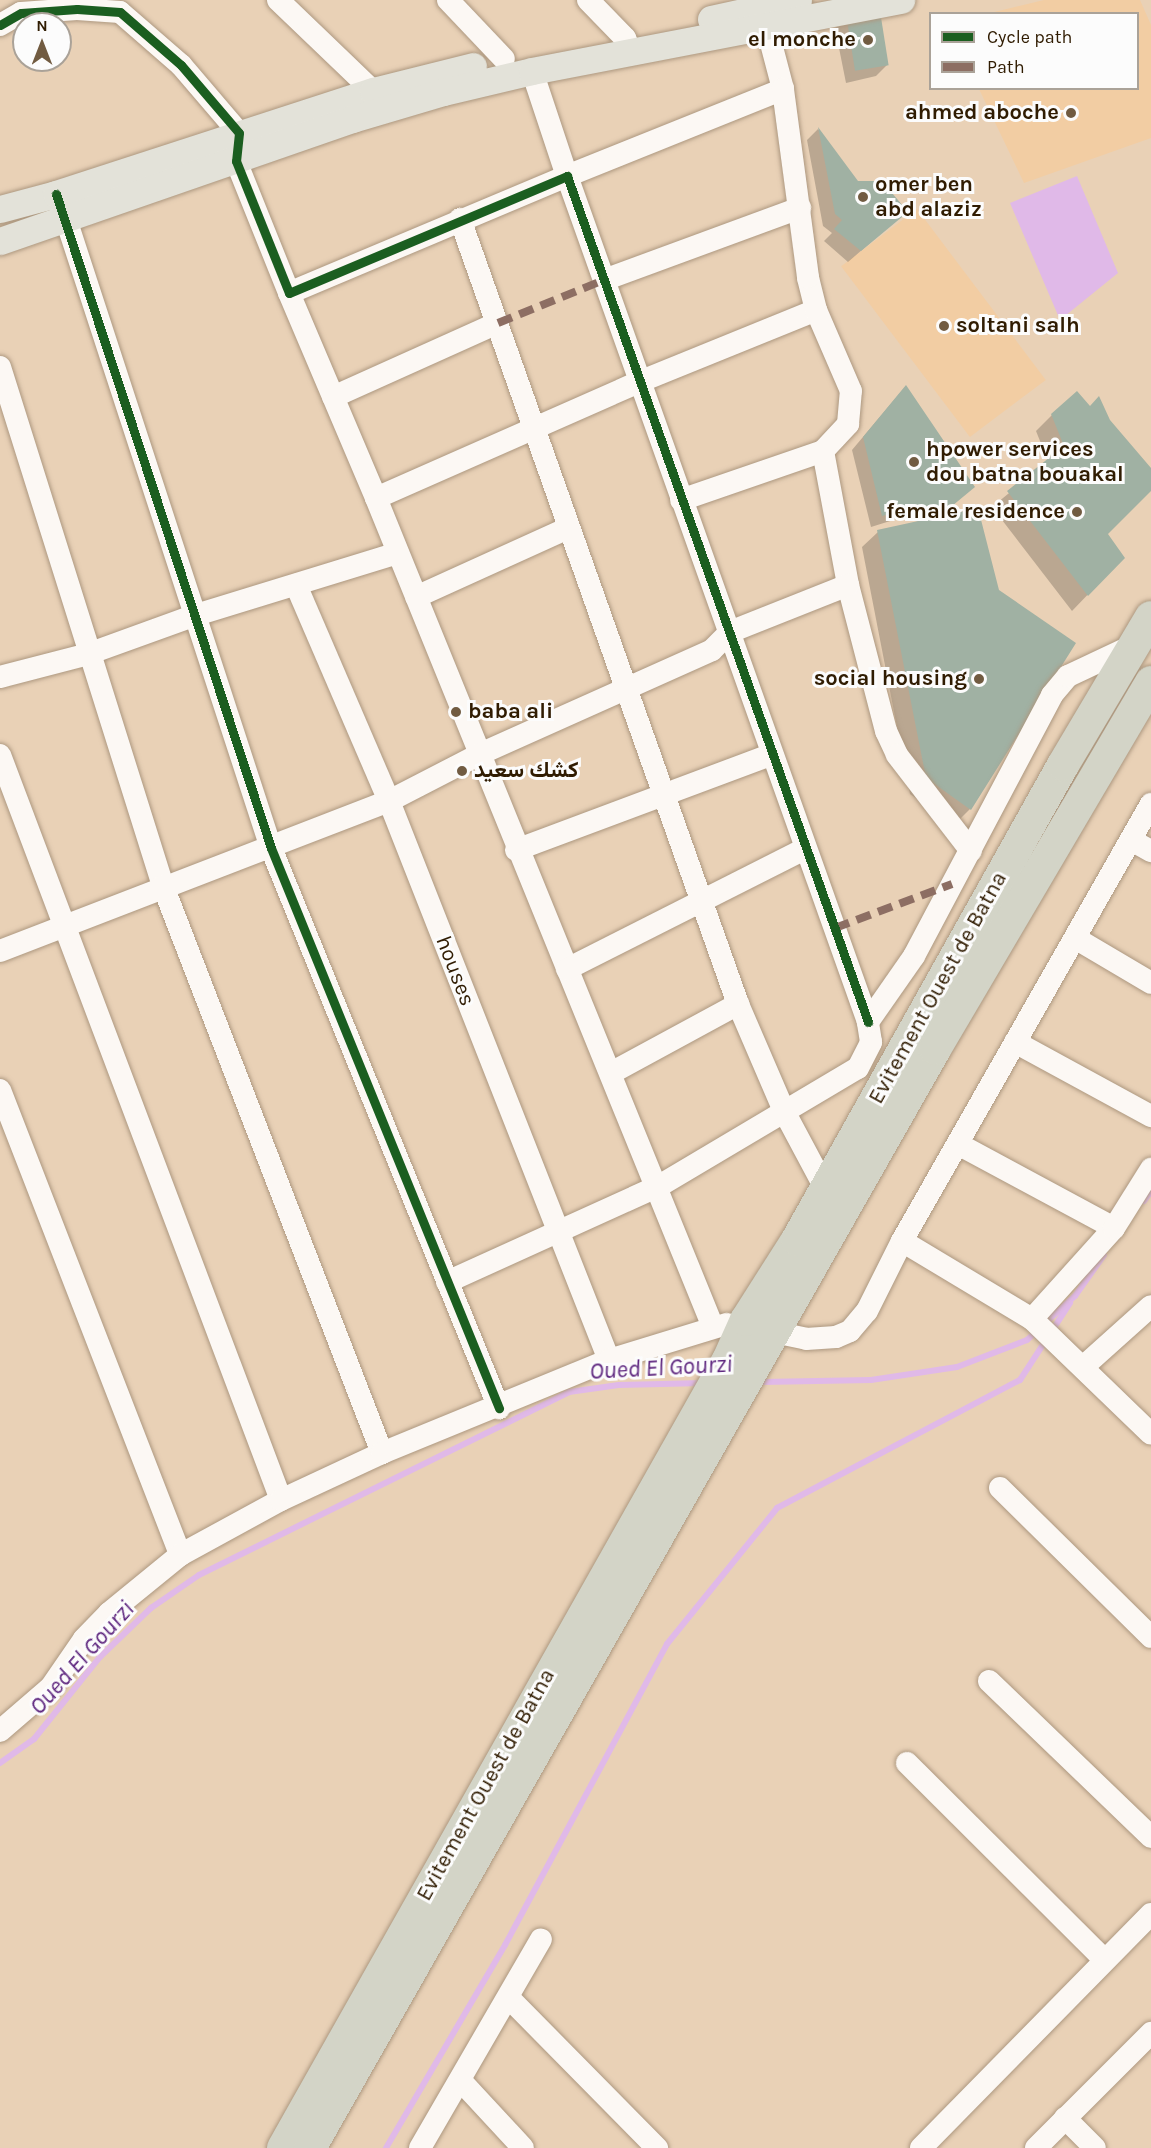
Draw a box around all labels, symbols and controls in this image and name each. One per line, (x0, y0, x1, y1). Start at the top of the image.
north arrow (12, 12, 72, 72)
legend (929, 12, 1139, 90)
text: N (36, 16, 48, 35)
text: Cycle path (987, 26, 1072, 48)
place label: el monche (748, 27, 856, 53)
marker: el monche (861, 33, 875, 47)
text: Path (987, 56, 1025, 78)
place label: ahmed aboche (905, 100, 1059, 126)
marker: ahmed aboche (1064, 106, 1078, 120)
place label: omer ben abd alaziz (875, 171, 982, 222)
marker: omer ben abd alaziz (856, 190, 870, 204)
place label: soltani salh (956, 313, 1080, 339)
marker: soltani salh (937, 319, 951, 333)
place label: hpower services dou batna bouakal (926, 436, 1124, 488)
marker: hpower services dou batna bouakal (907, 455, 921, 469)
place label: female residence (886, 499, 1065, 525)
marker: female residence (1070, 505, 1084, 519)
place label: social housing (814, 666, 967, 692)
marker: social housing (972, 672, 986, 686)
place label: baba ali (468, 699, 553, 725)
marker: baba ali (449, 705, 463, 719)
place label: كشك سعيد (474, 758, 578, 784)
marker: كشك سعيد (455, 764, 469, 778)
street label: Evitement Ouest de Batna (863, 867, 1013, 1109)
street label: houses (430, 932, 480, 1010)
water label: Oued El Gourzi (589, 1350, 733, 1386)
water label: Oued El Gourzi (23, 1595, 141, 1721)
street label: Evitement Ouest de Batna (411, 1664, 561, 1906)

